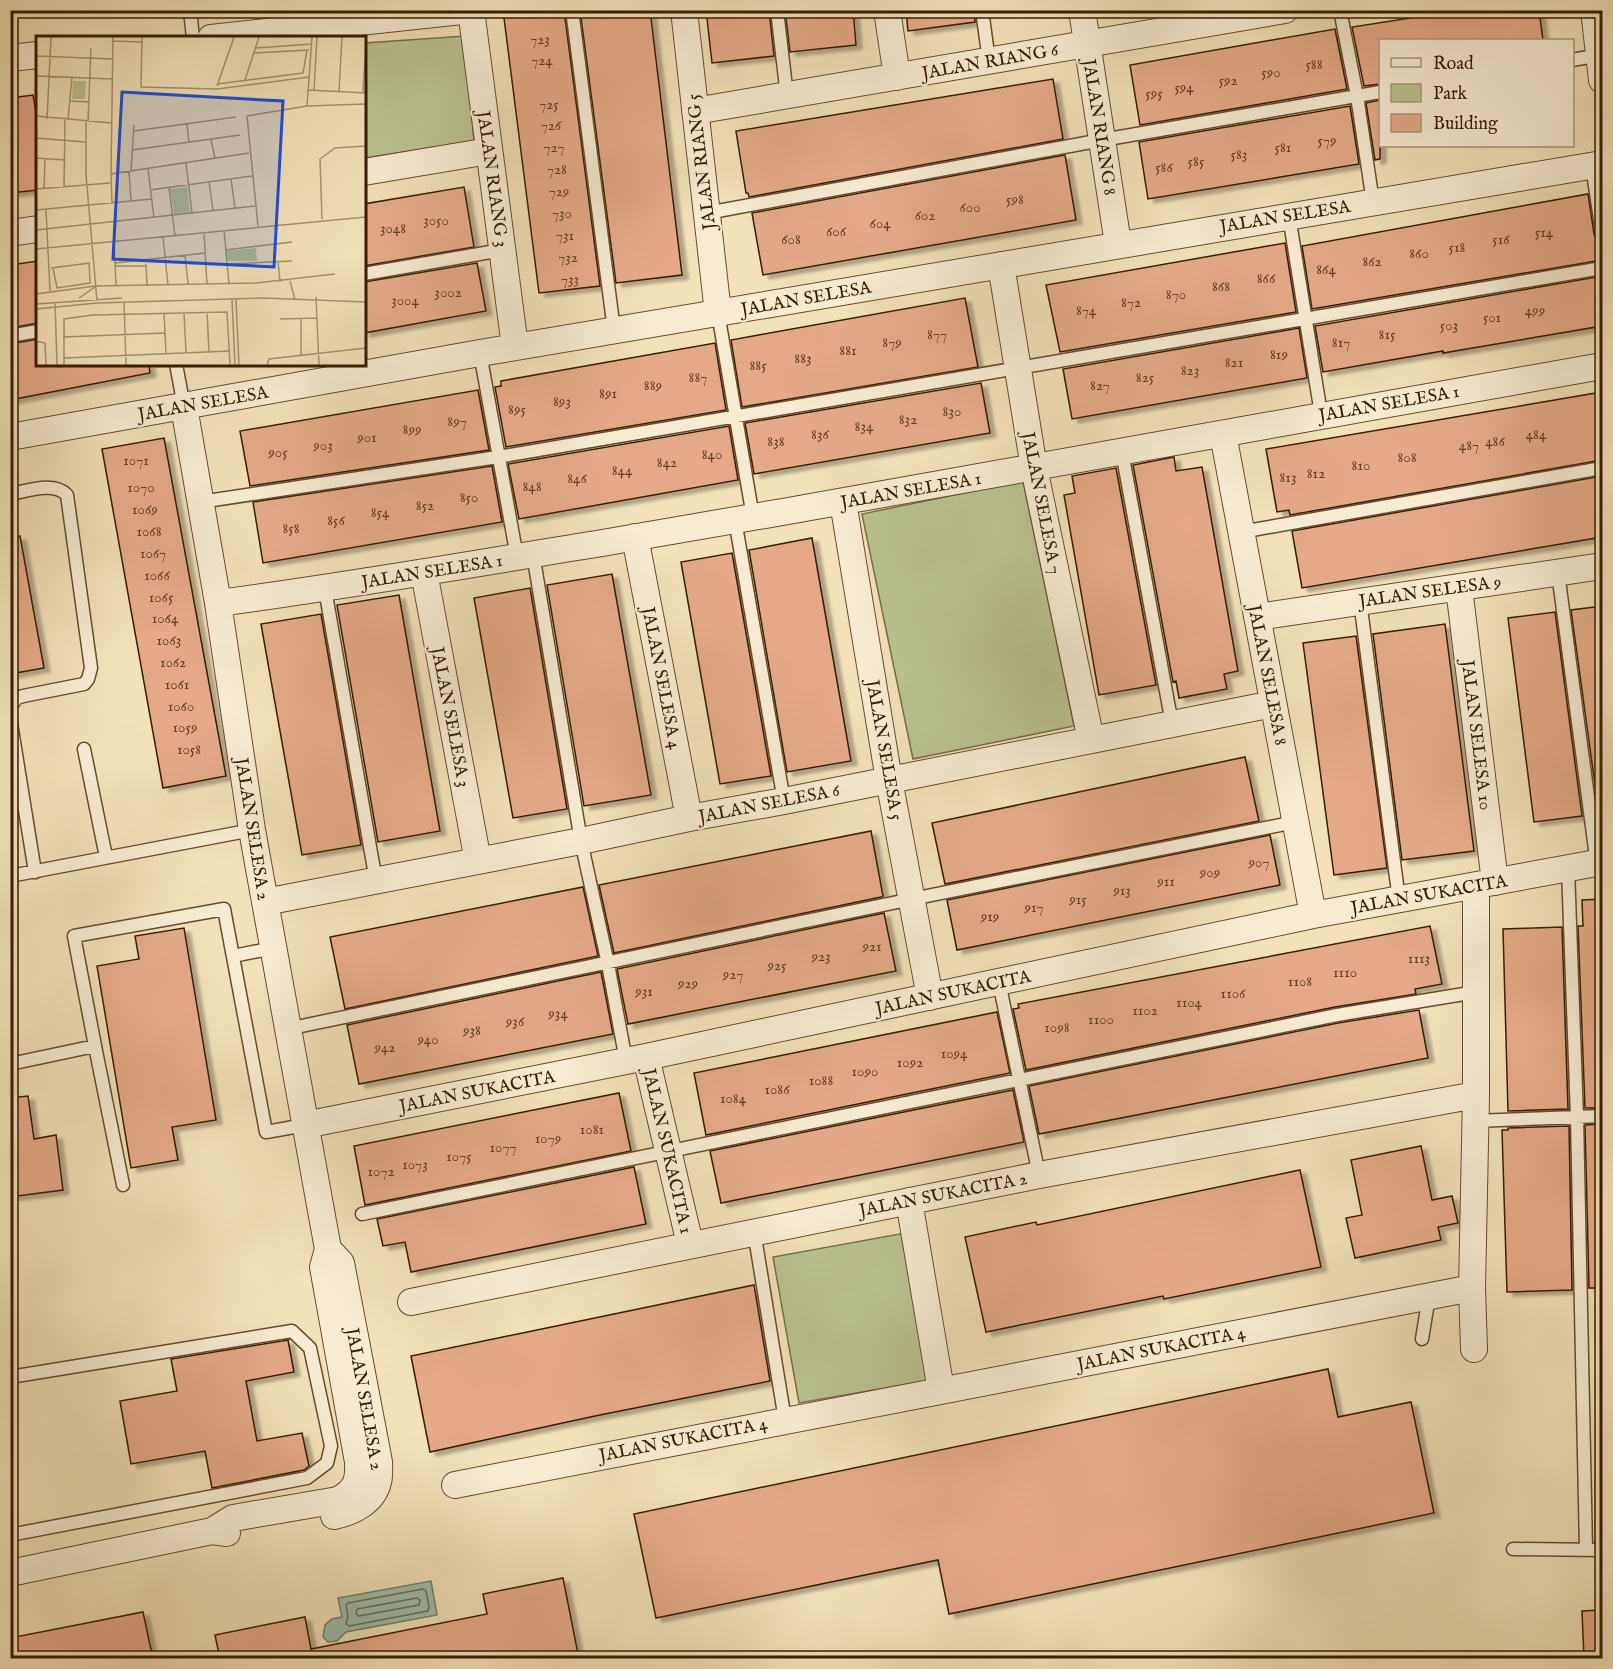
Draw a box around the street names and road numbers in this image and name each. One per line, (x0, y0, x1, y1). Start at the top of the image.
street label: JALAN RIANG 6 (918, 39, 1061, 86)
street label: JALAN RIANG 8 (1076, 55, 1121, 197)
street label: JALAN RIANG 5 (683, 92, 723, 233)
street label: JALAN RIANG 3 (470, 108, 512, 249)
street label: JALAN SELESA (1216, 196, 1353, 239)
street label: JALAN SELESA (737, 277, 874, 323)
street label: JALAN SELESA 1 (1315, 381, 1461, 429)
street label: JALAN SELESA (134, 382, 271, 428)
street label: JALAN SELESA 7 (1015, 428, 1066, 576)
street label: JALAN SELESA 1 (837, 468, 983, 516)
street label: JALAN SELESA 1 (358, 550, 504, 595)
street label: JALAN SELESA 9 (1355, 571, 1503, 614)
street label: JALAN SELESA 8 (1241, 601, 1291, 748)
street label: JALAN SELESA 4 (635, 603, 686, 752)
street label: JALAN SELESA 3 (424, 643, 474, 789)
street label: JALAN SELESA 10 (1455, 657, 1496, 812)
street label: JALAN SELESA 5 (859, 676, 907, 823)
street label: JALAN SELESA 2 (229, 754, 274, 902)
street label: JALAN SELESA 6 (695, 779, 842, 830)
street label: JALAN SUKACITA (1347, 870, 1510, 921)
street label: JALAN SUKACITA (872, 966, 1034, 1022)
street label: JALAN SUKACITA 1 (636, 1064, 697, 1236)
street label: JALAN SUKACITA (395, 1066, 558, 1119)
street label: JALAN SUKACITA 2 (855, 1168, 1029, 1223)
street label: JALAN SUKACITA 4 (1073, 1322, 1248, 1377)
street label: JALAN SELESA 2 (339, 1324, 387, 1472)
street label: JALAN SUKACITA 4 (595, 1413, 770, 1468)

